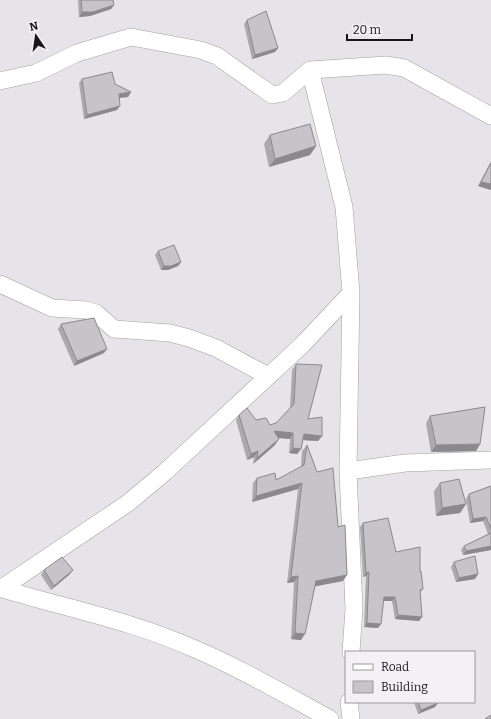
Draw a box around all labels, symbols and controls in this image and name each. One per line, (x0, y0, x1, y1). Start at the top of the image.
north arrow (16, 16, 56, 56)
scale bar (347, 16, 412, 42)
text: N (28, 19, 40, 34)
text: 20 m (353, 23, 382, 37)
legend (345, 651, 475, 703)
text: Road (381, 660, 409, 674)
text: Building (381, 680, 428, 694)

